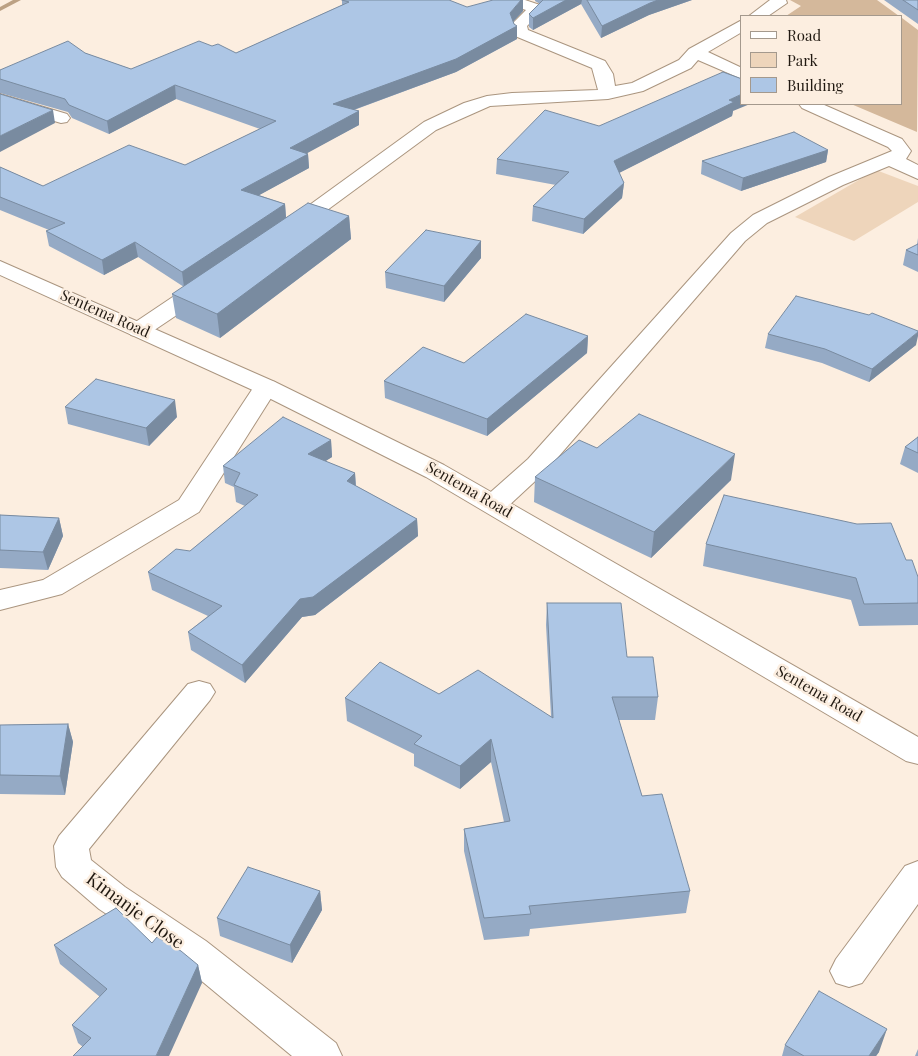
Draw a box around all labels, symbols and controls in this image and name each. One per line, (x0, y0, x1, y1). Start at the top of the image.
legend (740, 15, 903, 105)
text: Road (787, 25, 821, 45)
text: Park (787, 50, 818, 70)
text: Building (787, 75, 843, 95)
street label: Sentema Road (57, 286, 153, 342)
street label: Sentema Road (423, 458, 515, 522)
street label: Sentema Road (773, 662, 865, 726)
street label: Kimanje Close (82, 868, 188, 954)

